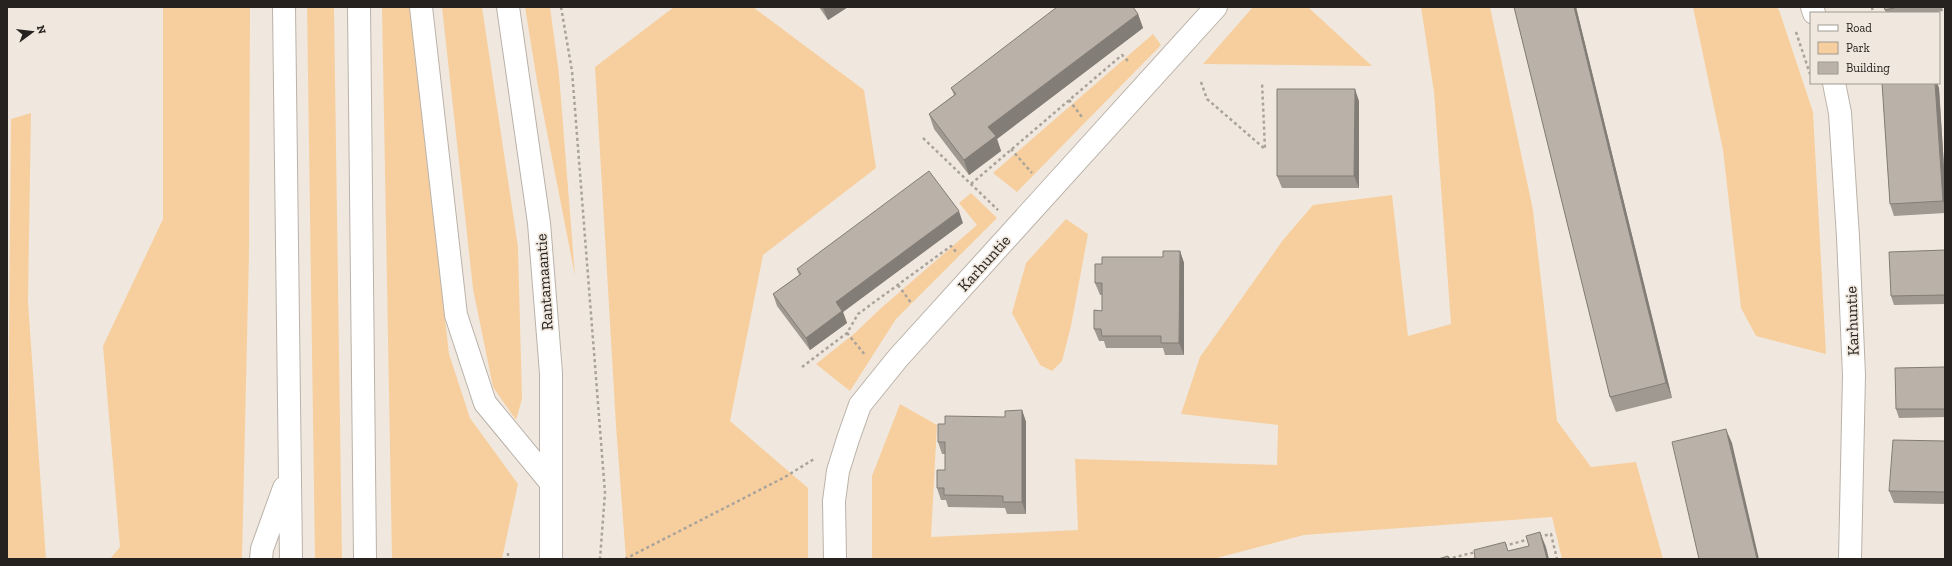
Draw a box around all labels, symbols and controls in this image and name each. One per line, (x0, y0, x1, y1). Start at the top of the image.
north arrow (12, 12, 52, 52)
legend (1810, 12, 1940, 84)
text: Road (1846, 21, 1872, 35)
text: N (34, 24, 49, 36)
text: Park (1846, 41, 1871, 55)
text: Building (1846, 61, 1890, 75)
street label: Karhuntie (954, 231, 1014, 295)
street label: Rantamaantie (531, 233, 557, 331)
street label: Karhuntie (1841, 286, 1863, 356)

